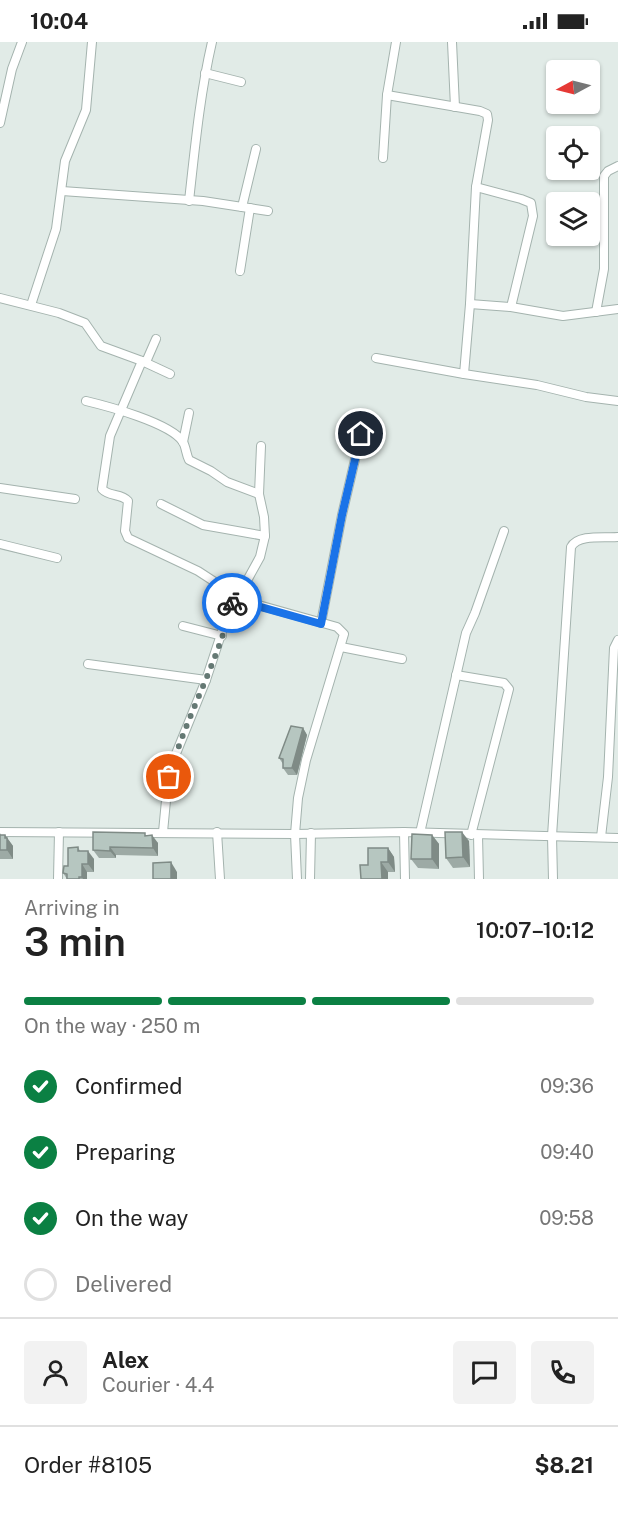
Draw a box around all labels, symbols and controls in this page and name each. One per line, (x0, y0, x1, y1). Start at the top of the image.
text: 10:04 (30, 8, 88, 34)
north arrow (546, 60, 600, 114)
map controls (546, 60, 600, 246)
button: locate (546, 126, 600, 180)
button: layers (546, 192, 600, 246)
pin (335, 408, 386, 459)
icon: home (344, 417, 377, 450)
courier (202, 573, 262, 633)
icon: bike (216, 587, 249, 620)
pin (143, 751, 194, 802)
icon: bag (152, 760, 185, 793)
text: Arriving in (24, 896, 119, 920)
text: 10:07–10:12 (476, 917, 594, 943)
text: 3 min (24, 919, 126, 965)
text: On the way · 250 m (24, 1014, 200, 1038)
icon: check (24, 1070, 57, 1103)
text: Confirmed (75, 1073, 182, 1099)
text: 09:36 (540, 1074, 594, 1098)
icon: check (24, 1136, 57, 1169)
text: Preparing (75, 1139, 176, 1165)
text: 09:40 (540, 1140, 594, 1164)
icon: check (24, 1202, 57, 1235)
text: On the way (75, 1205, 188, 1231)
text: 09:58 (539, 1206, 594, 1230)
text: Delivered (75, 1271, 172, 1297)
button: person (24, 1341, 87, 1404)
button: chat (453, 1341, 516, 1404)
button: phone (531, 1341, 594, 1404)
text: Alex (102, 1347, 149, 1373)
text: Courier · 4.4 (102, 1373, 214, 1397)
text: Order #8105 (24, 1452, 152, 1478)
text: $8.21 (535, 1452, 594, 1478)

